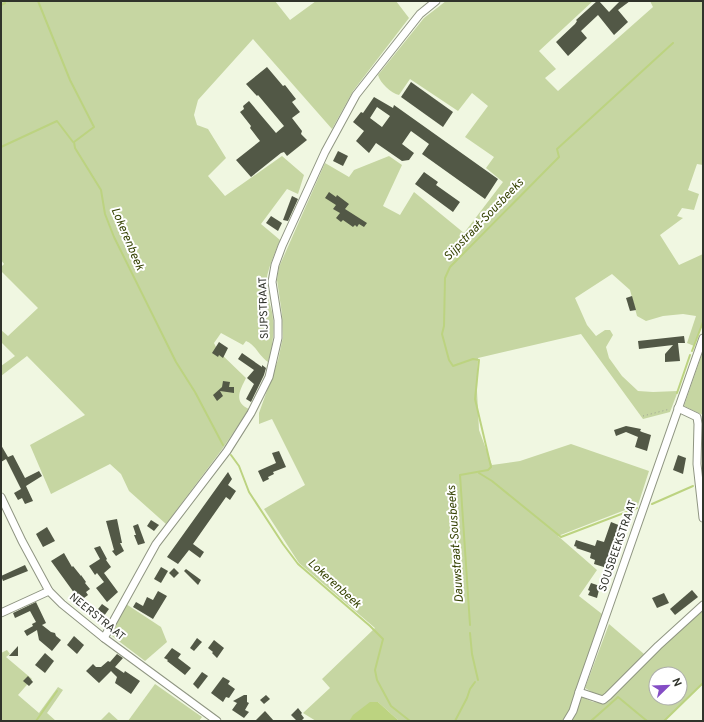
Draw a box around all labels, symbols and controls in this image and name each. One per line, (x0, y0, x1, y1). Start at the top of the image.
water label: Sijpstraat-Sousbeeks (440, 175, 528, 265)
water label: Lokerenbeek (107, 205, 148, 274)
street label: SIJPSTRAAT (256, 277, 272, 339)
water label: Dauwstraat-Sousbeeks (444, 484, 468, 603)
street label: SOUSBEEKSTRAAT (596, 498, 640, 594)
water label: Lokerenbeek (304, 556, 365, 613)
street label: NEERSTRAAT (66, 590, 128, 644)
north arrow (648, 666, 688, 706)
text: N (668, 676, 684, 689)

